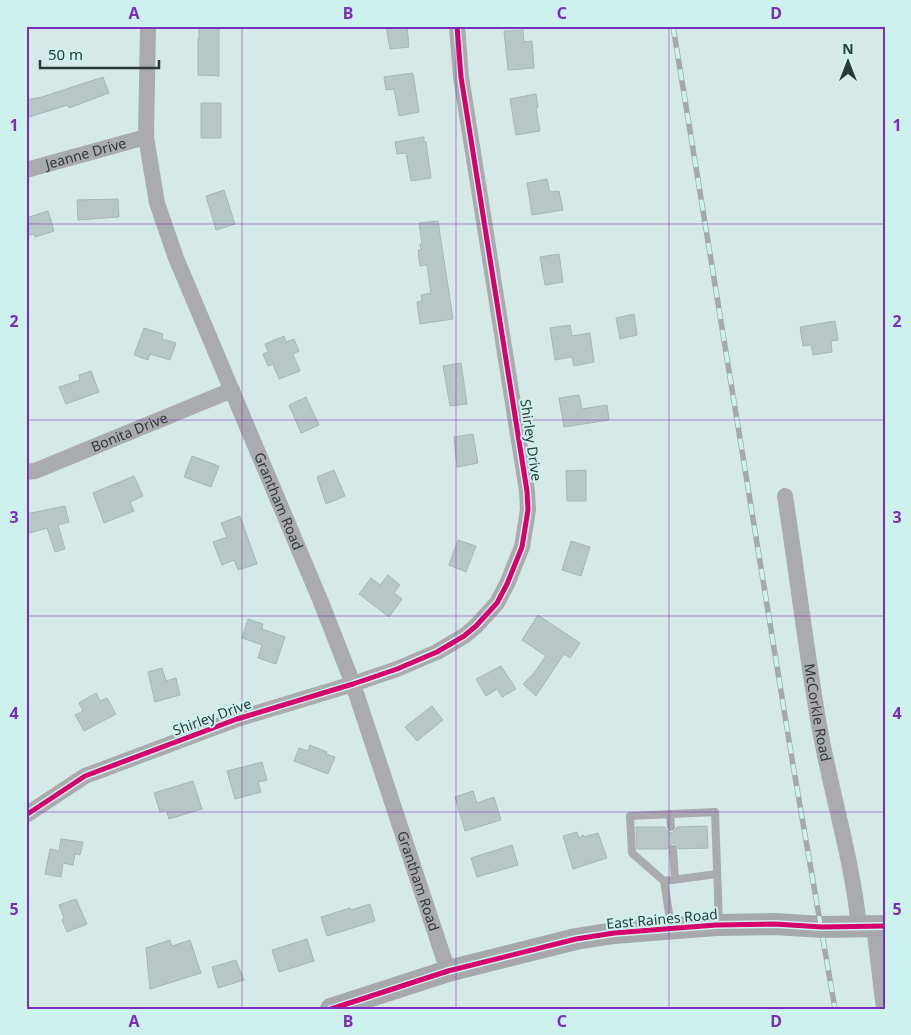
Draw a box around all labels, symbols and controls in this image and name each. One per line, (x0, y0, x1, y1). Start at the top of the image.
text: A (128, 2, 140, 24)
text: B (343, 2, 353, 24)
text: C (557, 2, 567, 24)
text: D (770, 2, 782, 24)
scale bar (40, 38, 159, 70)
north arrow (824, 38, 874, 88)
text: N (842, 39, 854, 58)
text: 50 m (48, 44, 83, 64)
text: 1 (9, 114, 19, 136)
text: 1 (892, 114, 902, 136)
street label: Jeanne Drive (41, 133, 128, 174)
text: 2 (9, 310, 19, 332)
text: 2 (892, 310, 902, 332)
street label: Shirley Drive (516, 398, 547, 482)
street label: Bonita Drive (88, 408, 170, 456)
street label: Grantham Road (250, 449, 308, 553)
text: 3 (9, 506, 19, 528)
text: 3 (892, 506, 902, 528)
street label: McCorkle Road (800, 662, 836, 763)
street label: Shirley Drive (170, 693, 254, 740)
text: 4 (9, 702, 19, 724)
text: 4 (892, 702, 902, 724)
street label: Grantham Road (393, 828, 444, 933)
text: 5 (9, 898, 19, 920)
text: 5 (892, 898, 902, 920)
street label: East Raines Road (605, 904, 718, 933)
text: A (128, 1010, 140, 1032)
text: B (343, 1010, 353, 1032)
text: C (557, 1010, 567, 1032)
text: D (770, 1010, 782, 1032)

